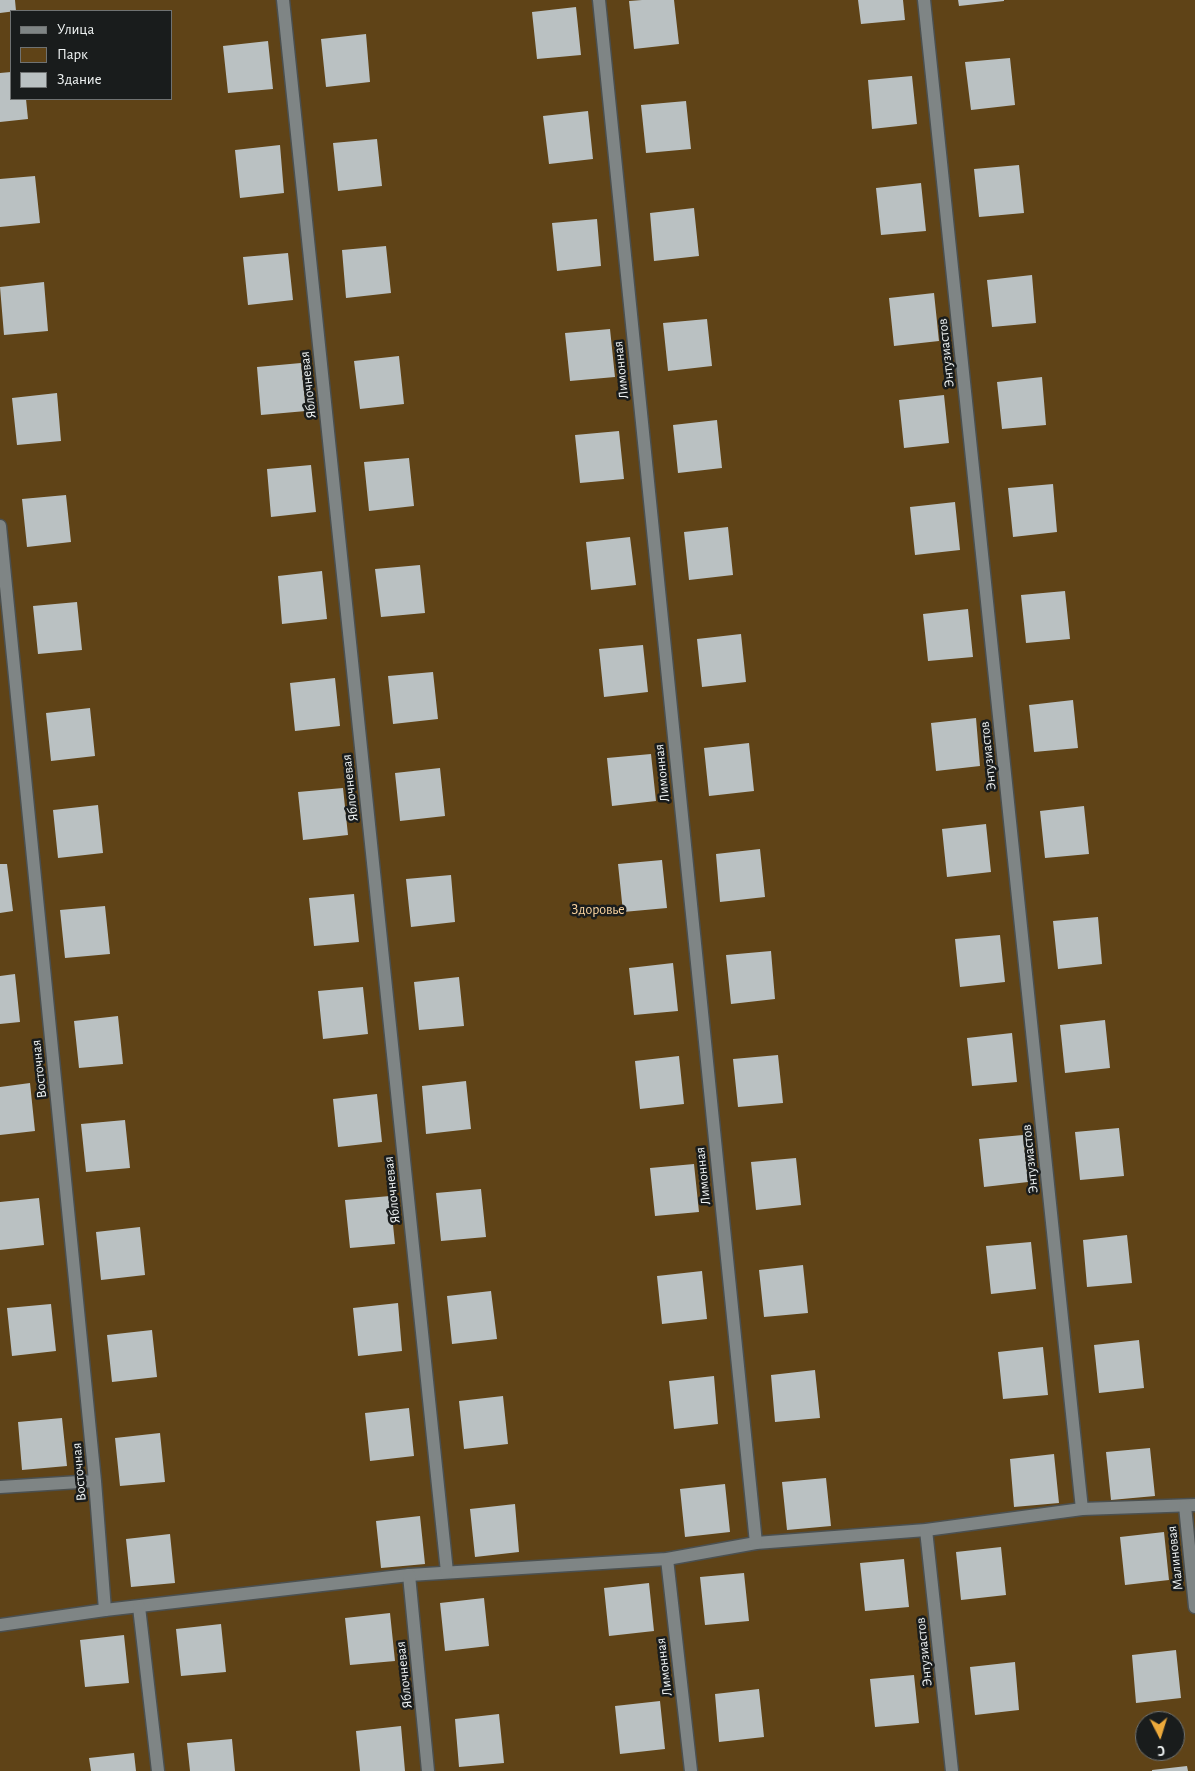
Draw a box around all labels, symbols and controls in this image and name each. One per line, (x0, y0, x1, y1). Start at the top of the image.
legend (10, 10, 172, 100)
text: Улица (57, 22, 94, 37)
text: Парк (57, 47, 88, 62)
text: Здание (57, 72, 102, 87)
street label: Энтузиастов (934, 318, 958, 388)
street label: Лимонная (610, 340, 632, 400)
street label: Яблочневая (296, 351, 320, 419)
street label: Энтузиастов (976, 721, 1000, 791)
street label: Лимонная (651, 743, 673, 803)
street label: Яблочневая (338, 754, 362, 822)
park label: Здоровье (571, 902, 625, 918)
street label: Восточная (28, 1039, 50, 1099)
street label: Энтузиастов (1018, 1124, 1042, 1194)
street label: Лимонная (692, 1146, 714, 1206)
street label: Яблочневая (380, 1156, 404, 1224)
street label: Восточная (68, 1442, 90, 1502)
street label: Малиновая (1163, 1525, 1187, 1591)
street label: Энтузиастов (912, 1617, 936, 1687)
street label: Лимонная (652, 1637, 676, 1697)
street label: Яблочневая (392, 1641, 416, 1709)
north arrow (1135, 1711, 1185, 1761)
text: С (1157, 1743, 1166, 1757)

